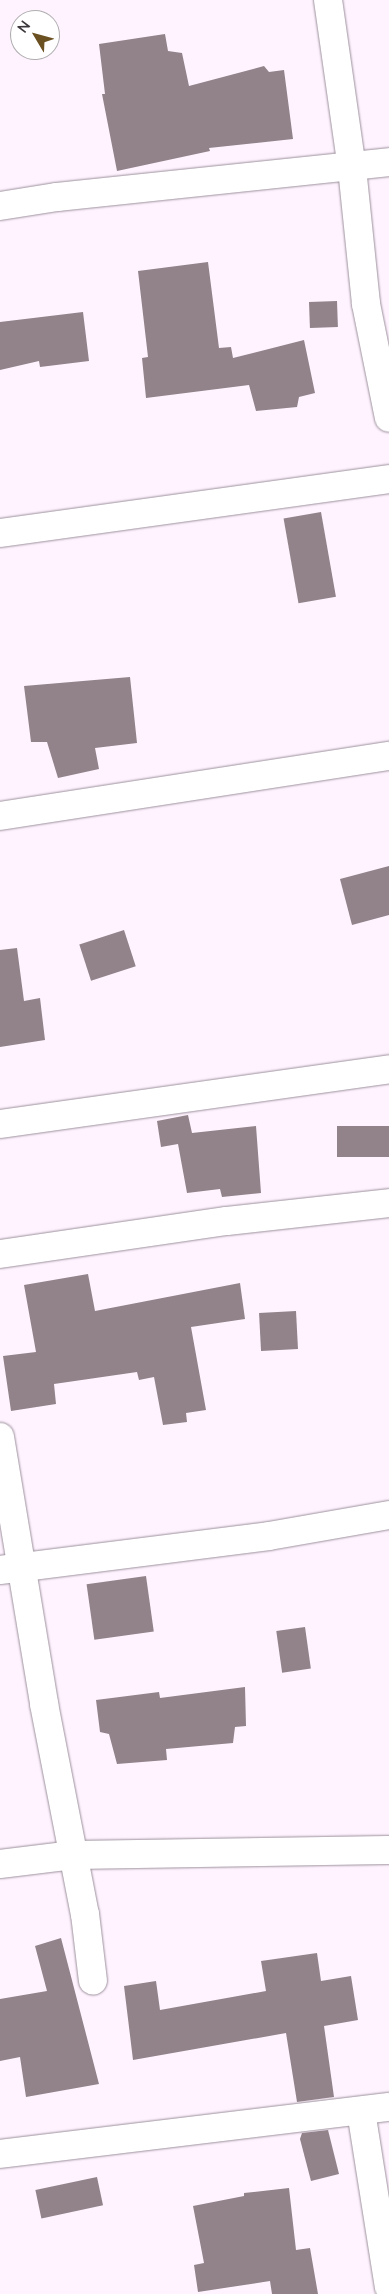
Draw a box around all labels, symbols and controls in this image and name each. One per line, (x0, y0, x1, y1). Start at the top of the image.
north arrow (10, 10, 60, 60)
text: N (13, 17, 33, 36)

